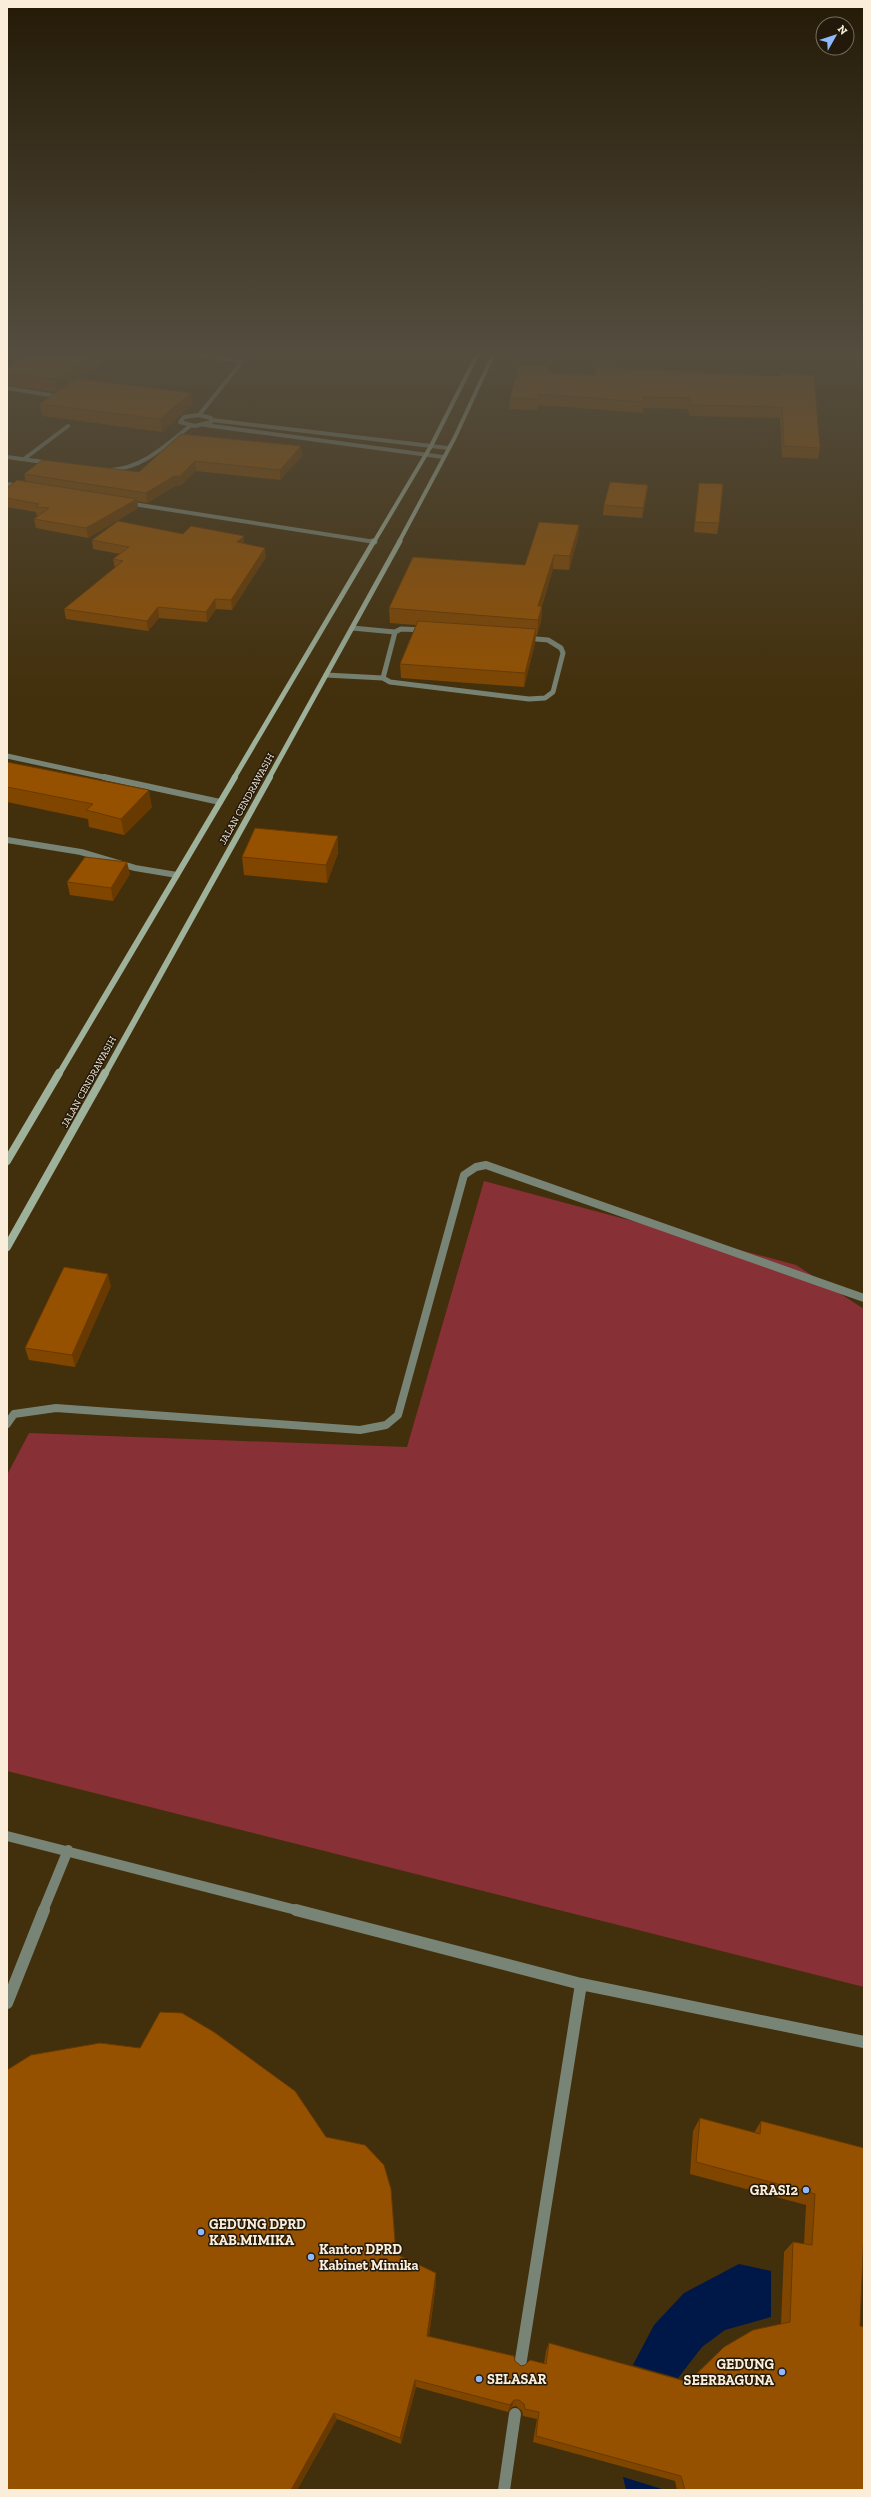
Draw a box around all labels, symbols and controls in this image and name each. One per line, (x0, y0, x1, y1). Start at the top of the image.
north arrow (815, 16, 855, 56)
text: N (835, 23, 850, 38)
street label: JALAN CENDRAWASIH (217, 751, 277, 847)
street label: JALAN CENDRAWASIH (59, 1034, 119, 1130)
place label: GRASI2 (750, 2182, 798, 2199)
marker: GRASI2 (801, 2185, 811, 2195)
place label: GEDUNG DPRD KAB.MIMIKA (209, 2216, 306, 2249)
marker: GEDUNG DPRD KAB.MIMIKA (196, 2227, 206, 2237)
place label: Kantor DPRD Kabinet Mimika (319, 2241, 419, 2274)
marker: Kantor DPRD Kabinet Mimika (306, 2252, 316, 2262)
place label: GEDUNG SEERBAGUNA (684, 2356, 774, 2389)
marker: GEDUNG SEERBAGUNA (777, 2367, 787, 2377)
place label: SELASAR (487, 2371, 547, 2388)
marker: SELASAR (474, 2374, 484, 2384)

